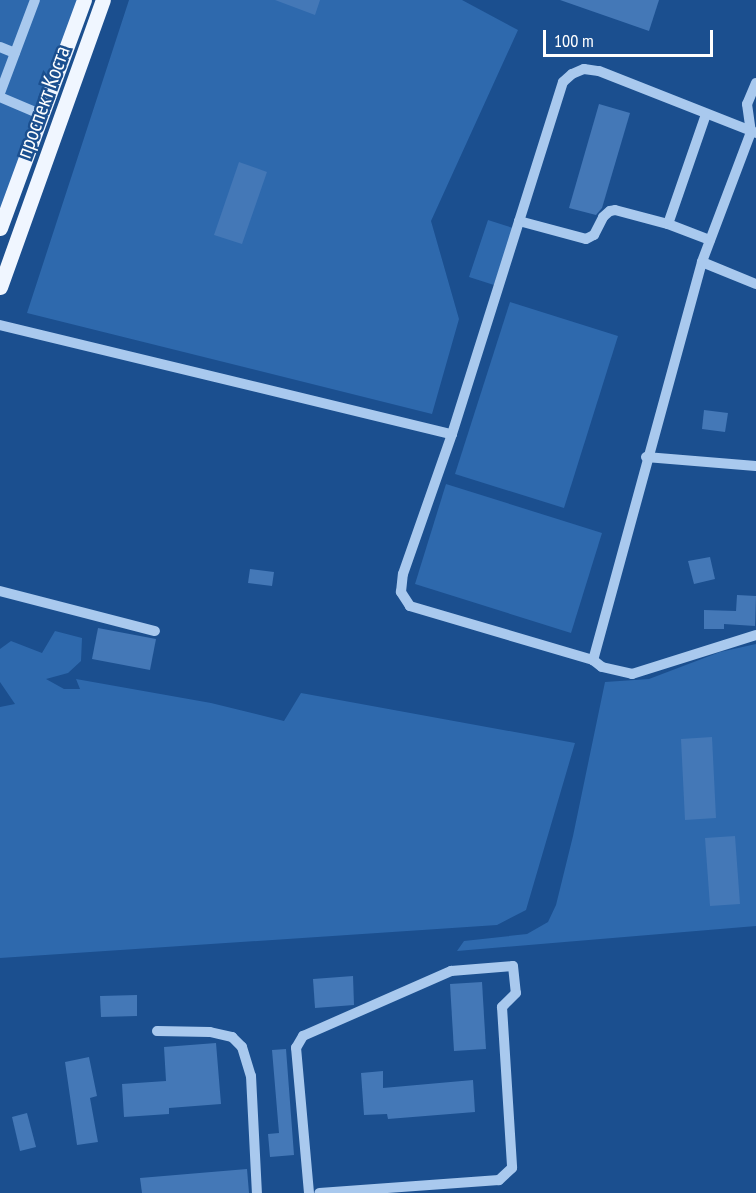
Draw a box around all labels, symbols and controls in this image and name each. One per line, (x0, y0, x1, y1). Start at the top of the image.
scale bar (546, 18, 716, 56)
text: 100 m (554, 29, 594, 52)
street label: проспект Коста (10, 42, 76, 162)

